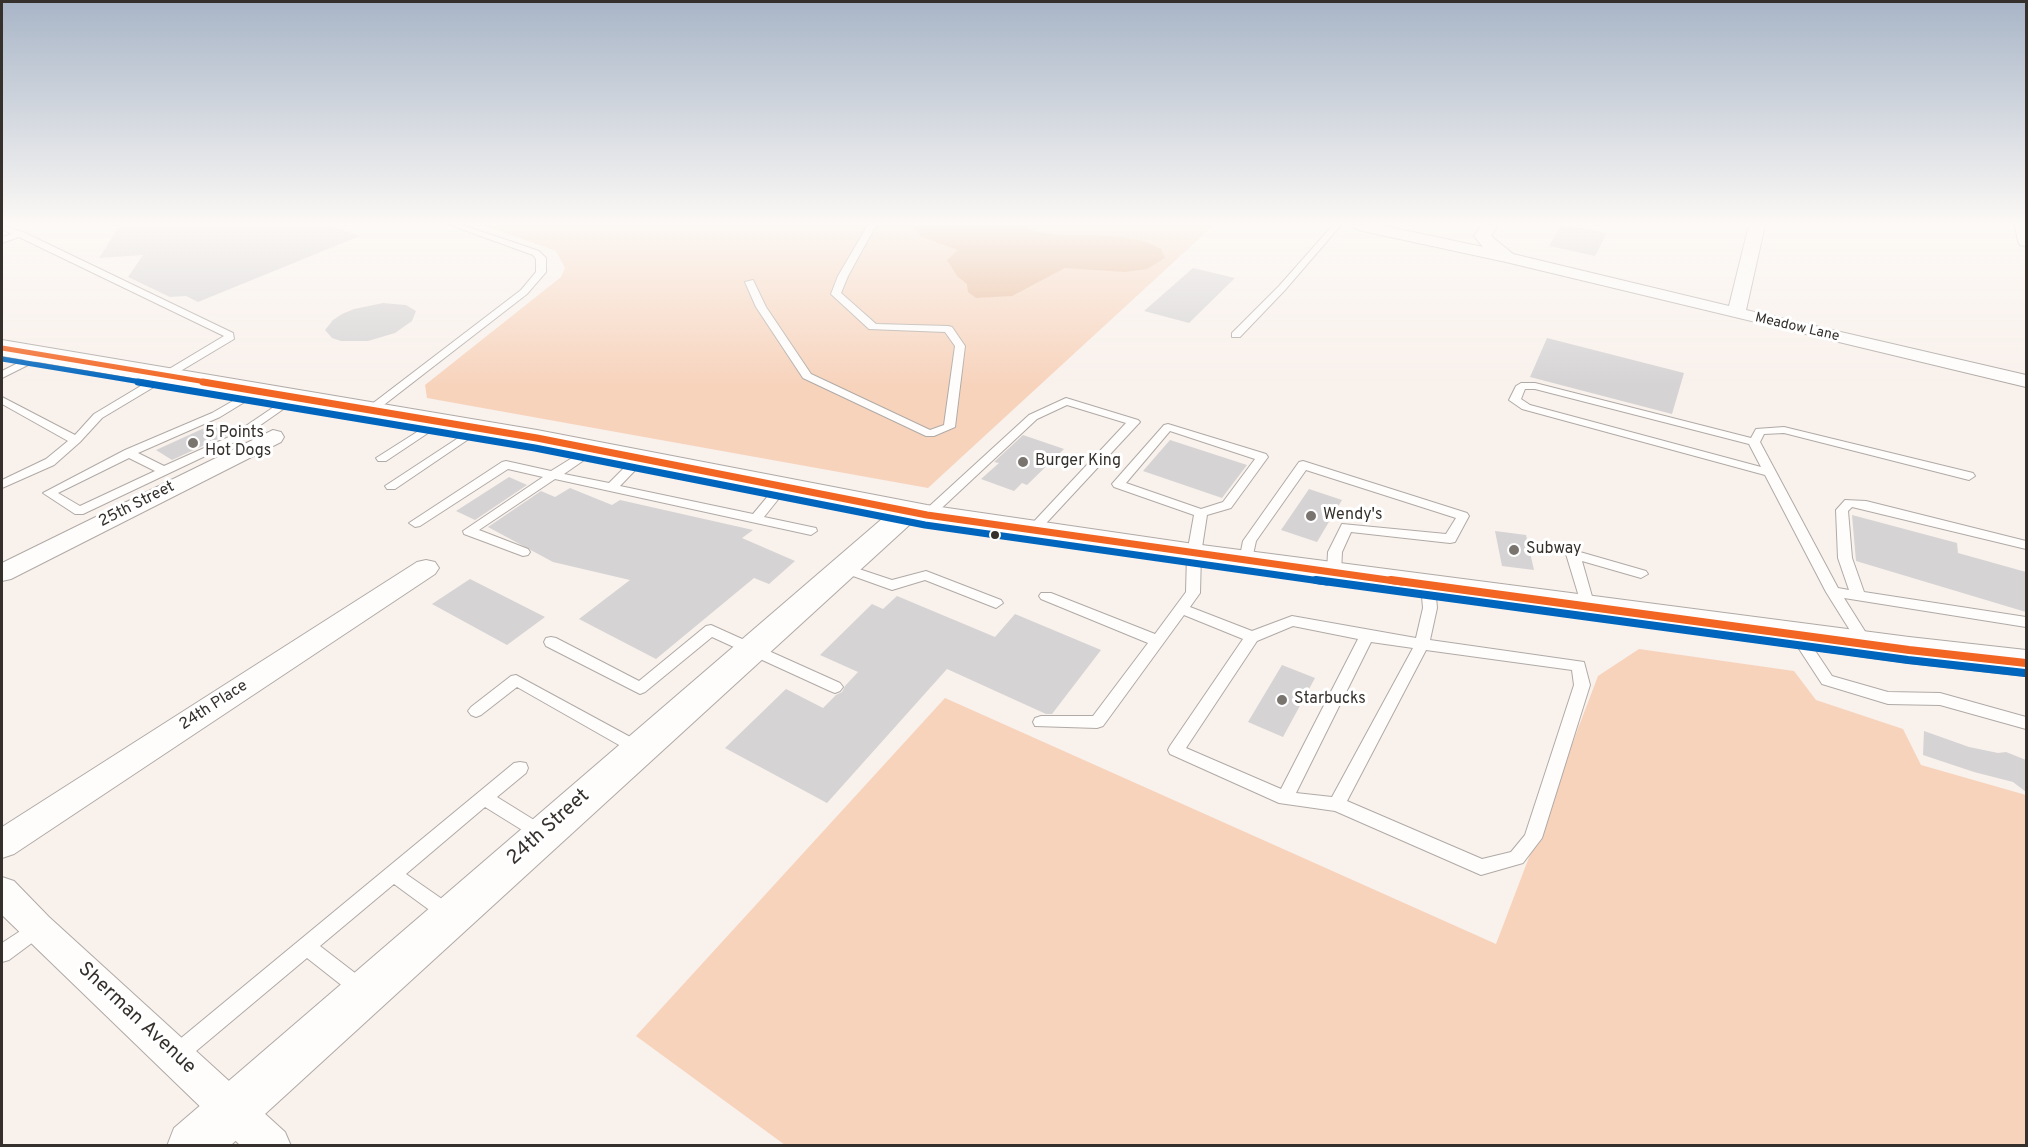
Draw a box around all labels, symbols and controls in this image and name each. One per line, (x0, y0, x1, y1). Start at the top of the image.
street label: Meadow Lane (1753, 310, 1841, 346)
place label: 5 Points Hot Dogs (205, 424, 271, 462)
marker: 5 Points Hot Dogs (186, 436, 200, 450)
place label: Burger King (1035, 452, 1121, 472)
marker: Burger King (1016, 455, 1030, 469)
street label: 25th Street (96, 478, 178, 532)
place label: Wendy's (1323, 506, 1383, 526)
marker: Wendy's (1304, 509, 1318, 523)
unlabelled marker (989, 529, 1001, 541)
place label: Subway (1526, 540, 1582, 560)
marker: Subway (1507, 543, 1521, 557)
street label: 24th Place (176, 677, 252, 735)
place label: Starbucks (1294, 690, 1366, 710)
marker: Starbucks (1275, 693, 1289, 707)
street label: 24th Street (503, 785, 595, 871)
street label: Sherman Avenue (72, 958, 200, 1080)

